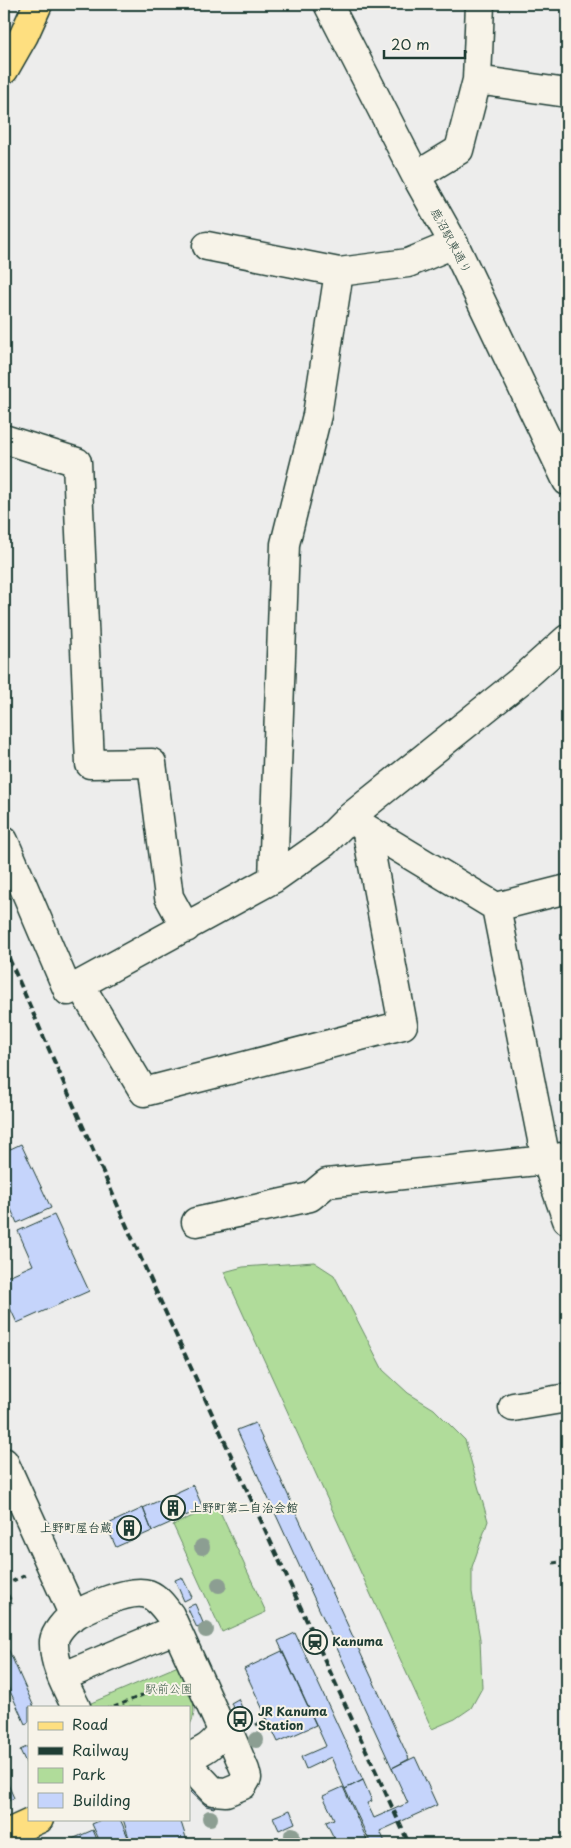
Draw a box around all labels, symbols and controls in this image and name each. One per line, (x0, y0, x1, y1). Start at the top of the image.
scale bar (384, 28, 465, 60)
text: 20 m (391, 32, 430, 55)
street label: 鹿沼駅東通り (427, 205, 477, 277)
building icon: 上野町第二自治会館 (160, 1495, 186, 1521)
place label: 上野町第二自治会館 (190, 1498, 298, 1516)
building icon: 上野町屋台蔵 (116, 1515, 142, 1541)
place label: 上野町屋台蔵 (40, 1518, 112, 1536)
station icon: Kanuma (302, 1629, 328, 1655)
place label: Kanuma (332, 1632, 383, 1650)
park label: 駅前公園 (145, 1679, 193, 1697)
place label: JR Kanuma Station (258, 1702, 327, 1734)
legend (28, 1706, 190, 1820)
bus stop icon: JR Kanuma Station (227, 1706, 253, 1732)
text: Road (72, 1712, 108, 1735)
text: Railway (72, 1738, 129, 1761)
text: Park (72, 1762, 106, 1785)
text: Building (72, 1788, 131, 1811)

